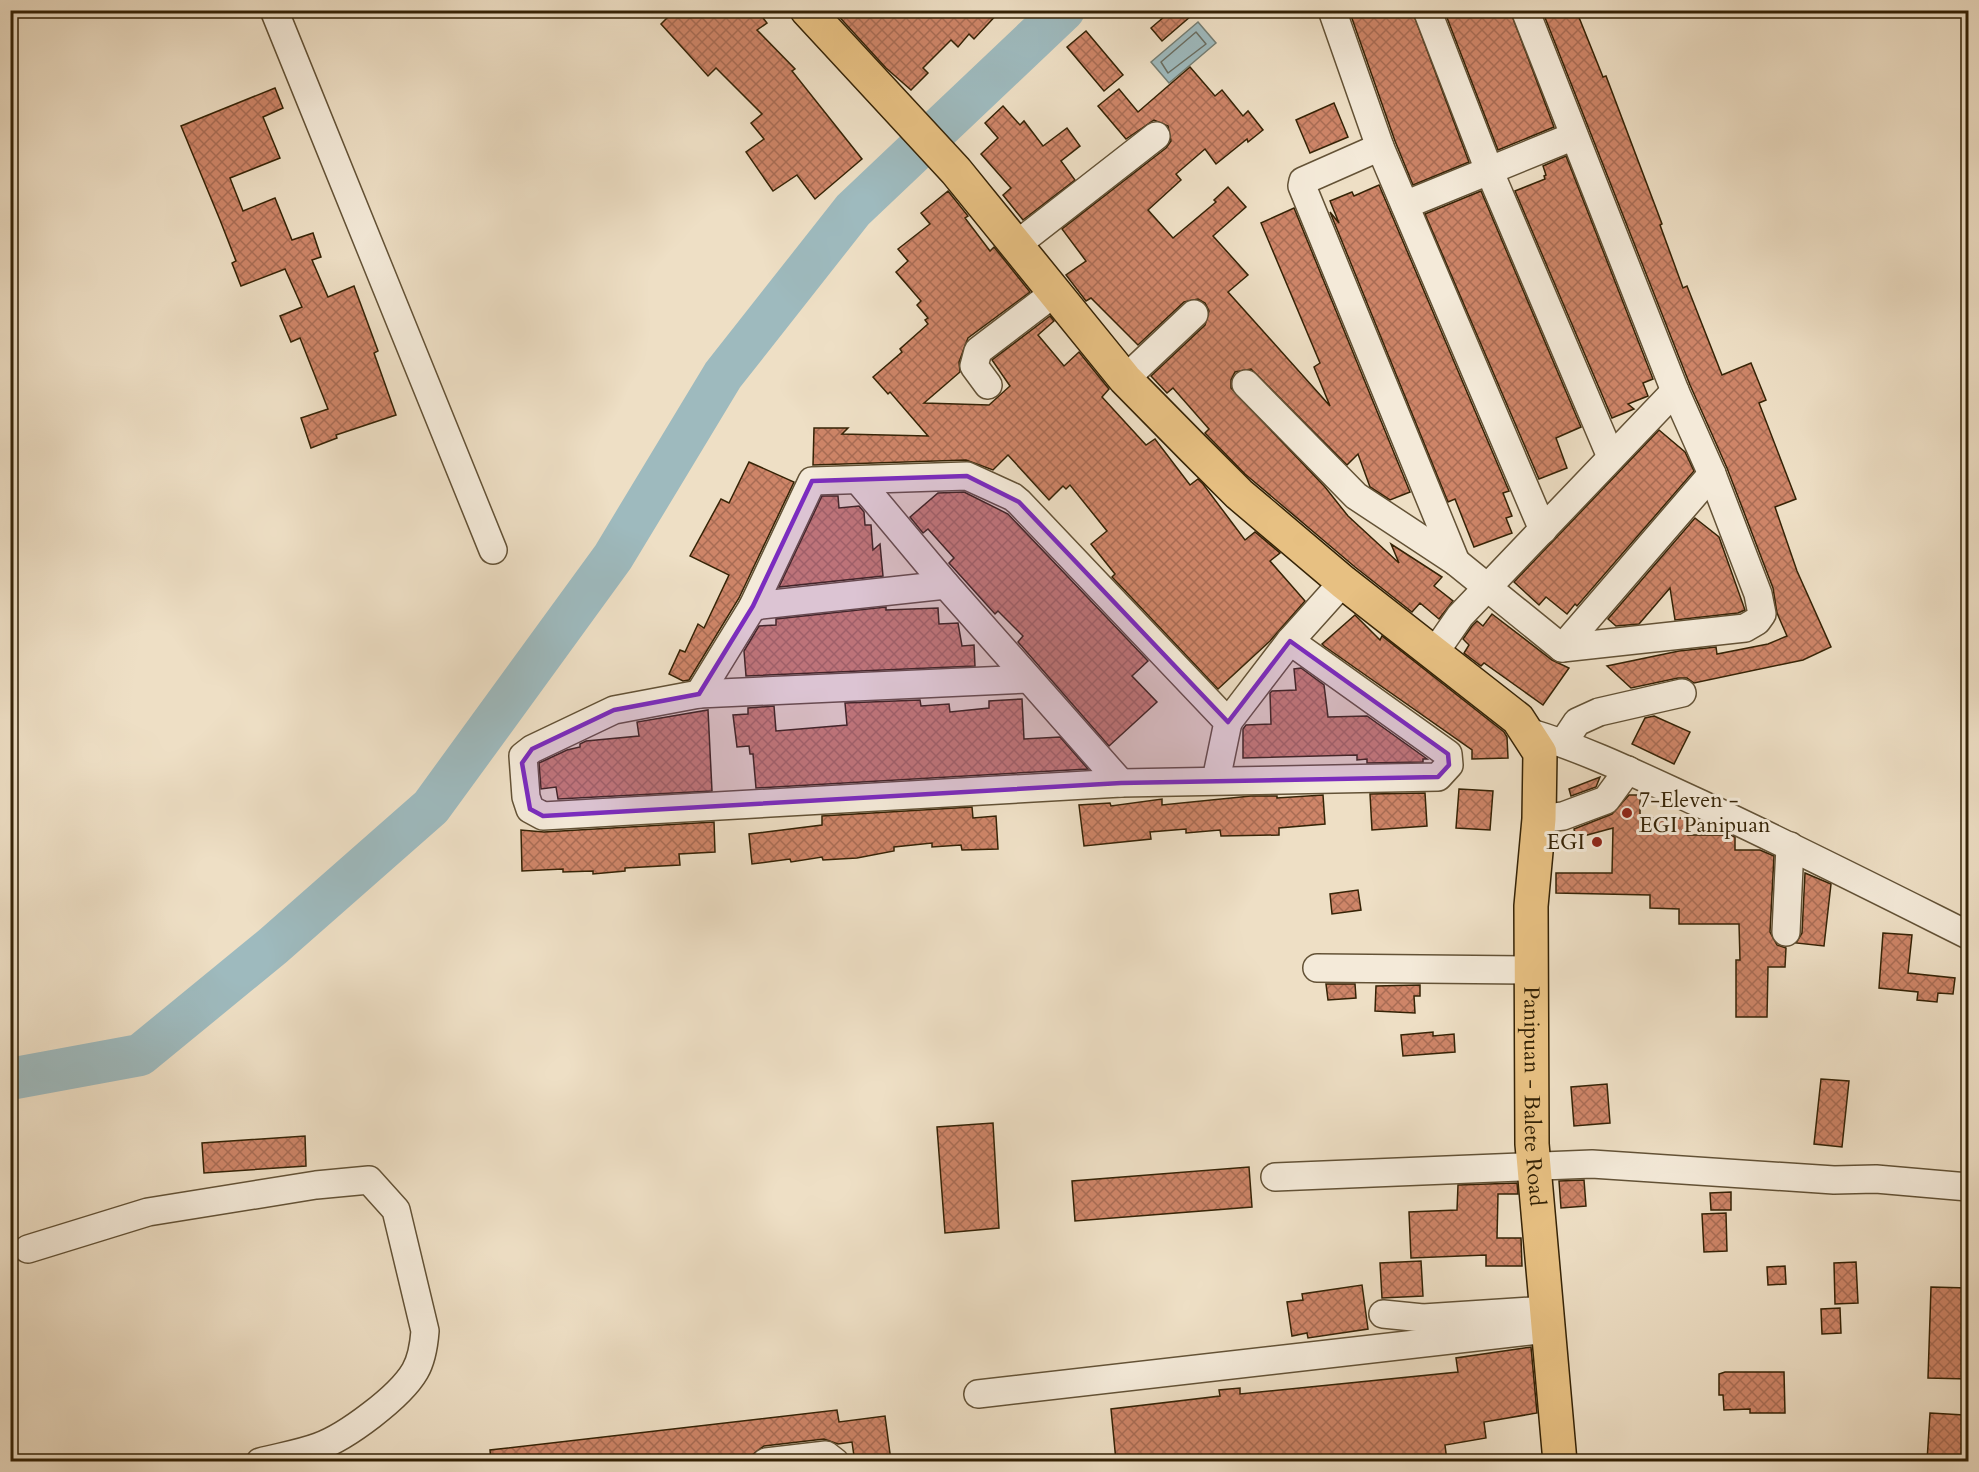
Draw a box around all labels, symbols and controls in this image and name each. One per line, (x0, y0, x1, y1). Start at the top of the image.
place label: 7-Eleven - EGI Panipuan (1639, 785, 1771, 840)
marker: 7-Eleven - EGI Panipuan (1620, 806, 1634, 820)
place label: EGI (1547, 827, 1585, 857)
marker: EGI (1590, 835, 1604, 849)
street label: Panipuan - Balete Road (1516, 986, 1552, 1208)

